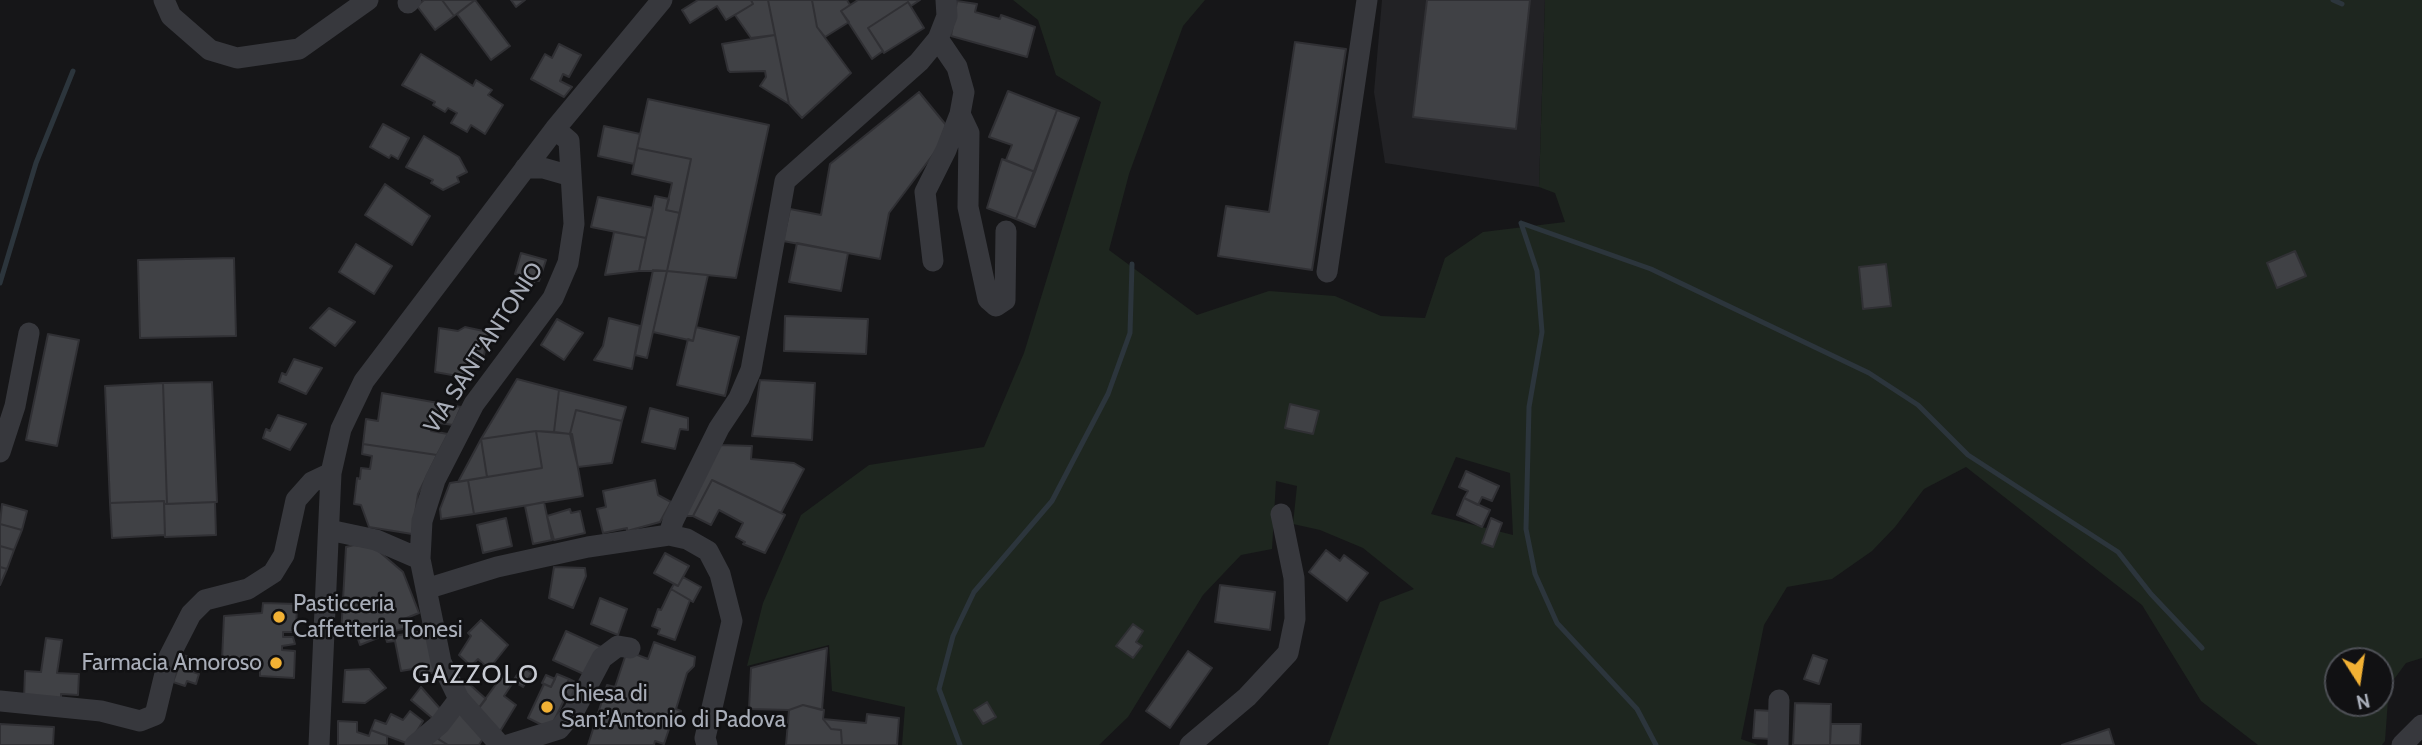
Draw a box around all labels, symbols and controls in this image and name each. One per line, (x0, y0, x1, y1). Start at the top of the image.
street label: VIA SANT'ANTONIO (419, 258, 549, 438)
place label: Pasticceria Caffetteria Tonesi (293, 590, 463, 644)
marker: Pasticceria Caffetteria Tonesi (271, 609, 287, 625)
north arrow (2324, 647, 2394, 717)
place label: Farmacia Amoroso (81, 649, 262, 677)
marker: Farmacia Amoroso (268, 655, 284, 671)
district label: GAZZOLO (413, 659, 539, 691)
place label: Chiesa di Sant'Antonio di Padova (561, 680, 786, 734)
text: N (2354, 688, 2372, 714)
marker: Chiesa di Sant'Antonio di Padova (539, 699, 555, 715)

